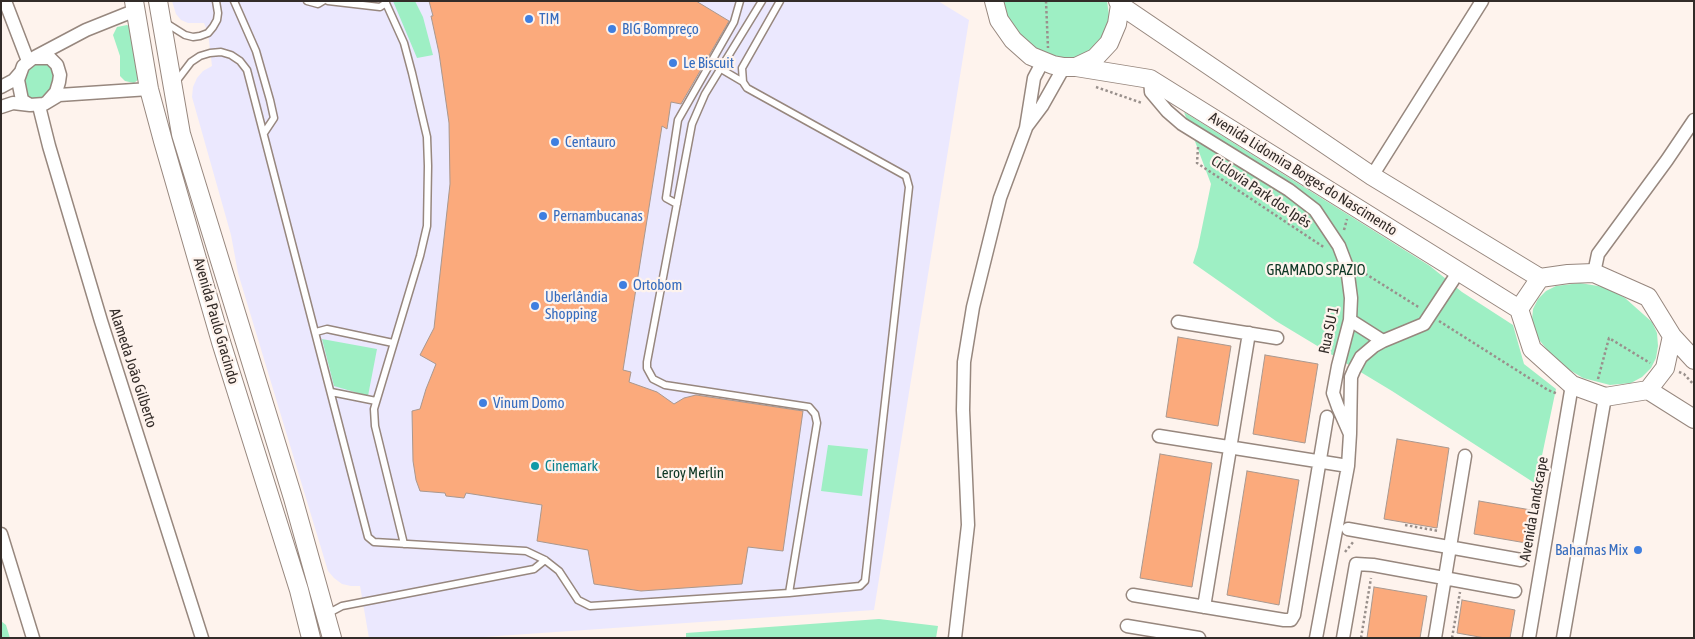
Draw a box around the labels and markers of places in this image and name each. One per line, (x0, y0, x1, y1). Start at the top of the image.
place label: TIM (539, 10, 559, 28)
marker: TIM (523, 13, 535, 25)
place label: BIG Bompreço (622, 20, 699, 38)
marker: BIG Bompreço (606, 23, 618, 35)
place label: Le Biscuit (683, 54, 734, 72)
marker: Le Biscuit (667, 57, 679, 69)
place label: Centauro (565, 133, 616, 151)
marker: Centauro (549, 136, 561, 148)
place label: Pernambucanas (553, 207, 643, 225)
marker: Pernambucanas (537, 210, 549, 222)
place label: Ortobom (633, 276, 682, 294)
marker: Ortobom (617, 279, 629, 291)
place label: Uberlândia Shopping (545, 288, 608, 323)
marker: Uberlândia Shopping (529, 300, 541, 312)
place label: Vinum Domo (493, 394, 564, 412)
marker: Vinum Domo (477, 397, 489, 409)
place label: Cinemark (545, 457, 598, 475)
marker: Cinemark (529, 460, 541, 472)
place label: Bahamas Mix (1555, 541, 1628, 559)
marker: Bahamas Mix (1632, 544, 1644, 556)

